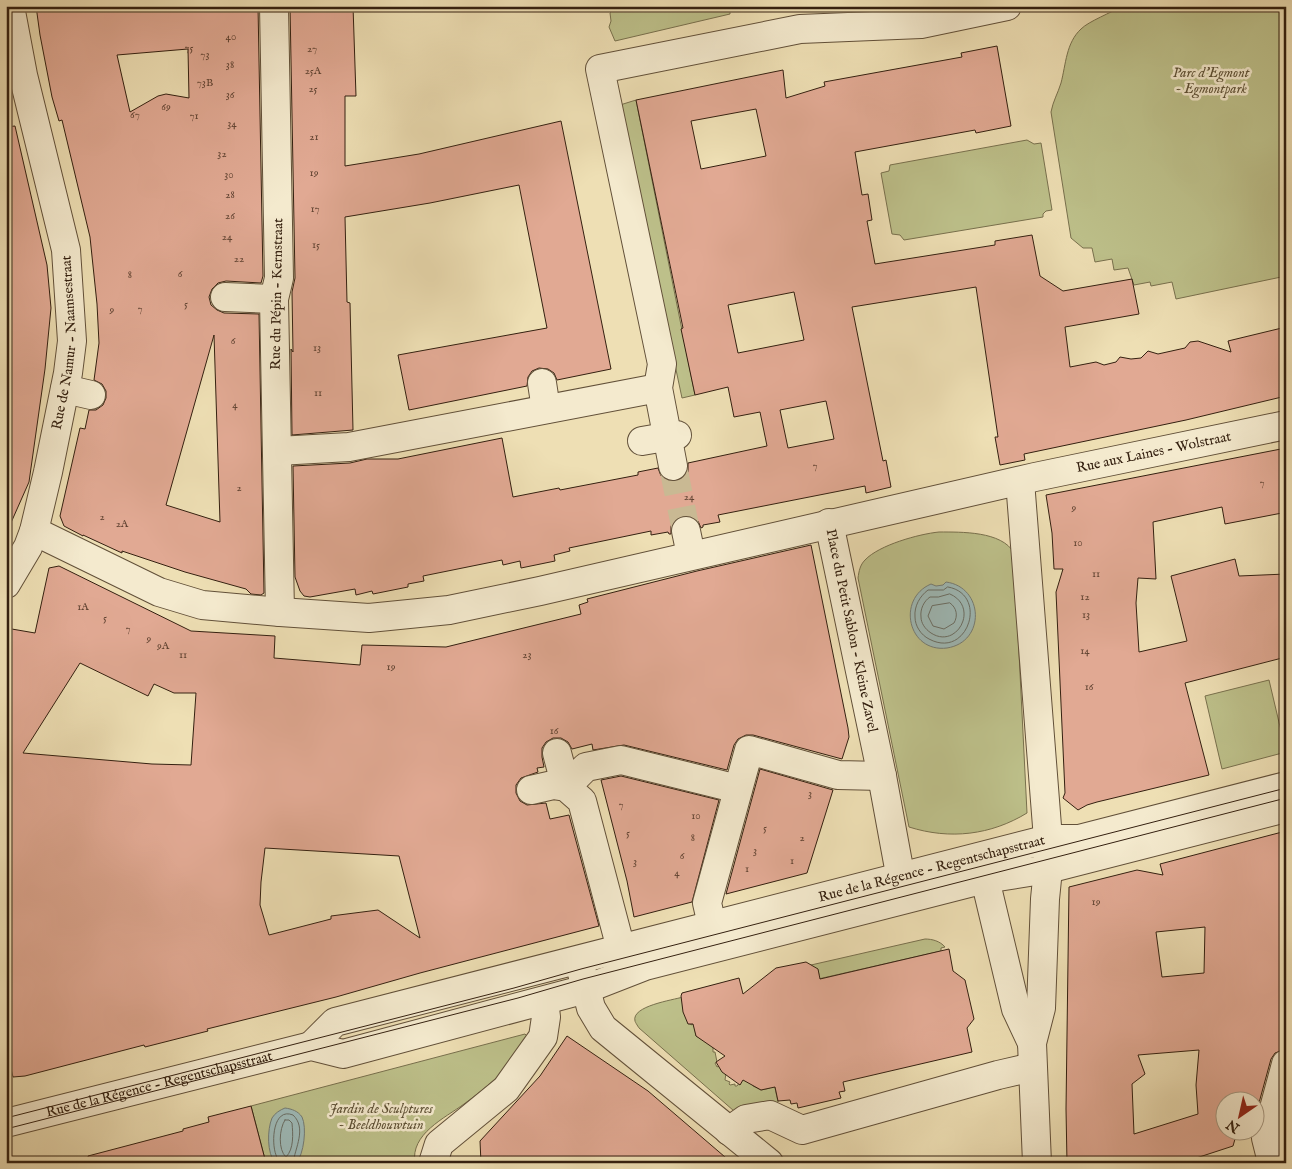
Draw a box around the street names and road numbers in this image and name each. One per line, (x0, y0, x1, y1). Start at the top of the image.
street label: Rue du Pépin - Kernstraat (267, 218, 287, 370)
street label: Rue de Namur - Naamsestraat (48, 255, 81, 431)
street label: Rue aux Laines - Wolstraat (1075, 428, 1233, 477)
street label: Place du Petit Sablon - Kleine Zavel (821, 527, 882, 734)
street label: Rue de la Régence - Regentschapsstraat (817, 831, 1047, 907)
street label: Rue de la Régence - Regentschapsstraat (44, 1047, 275, 1122)

